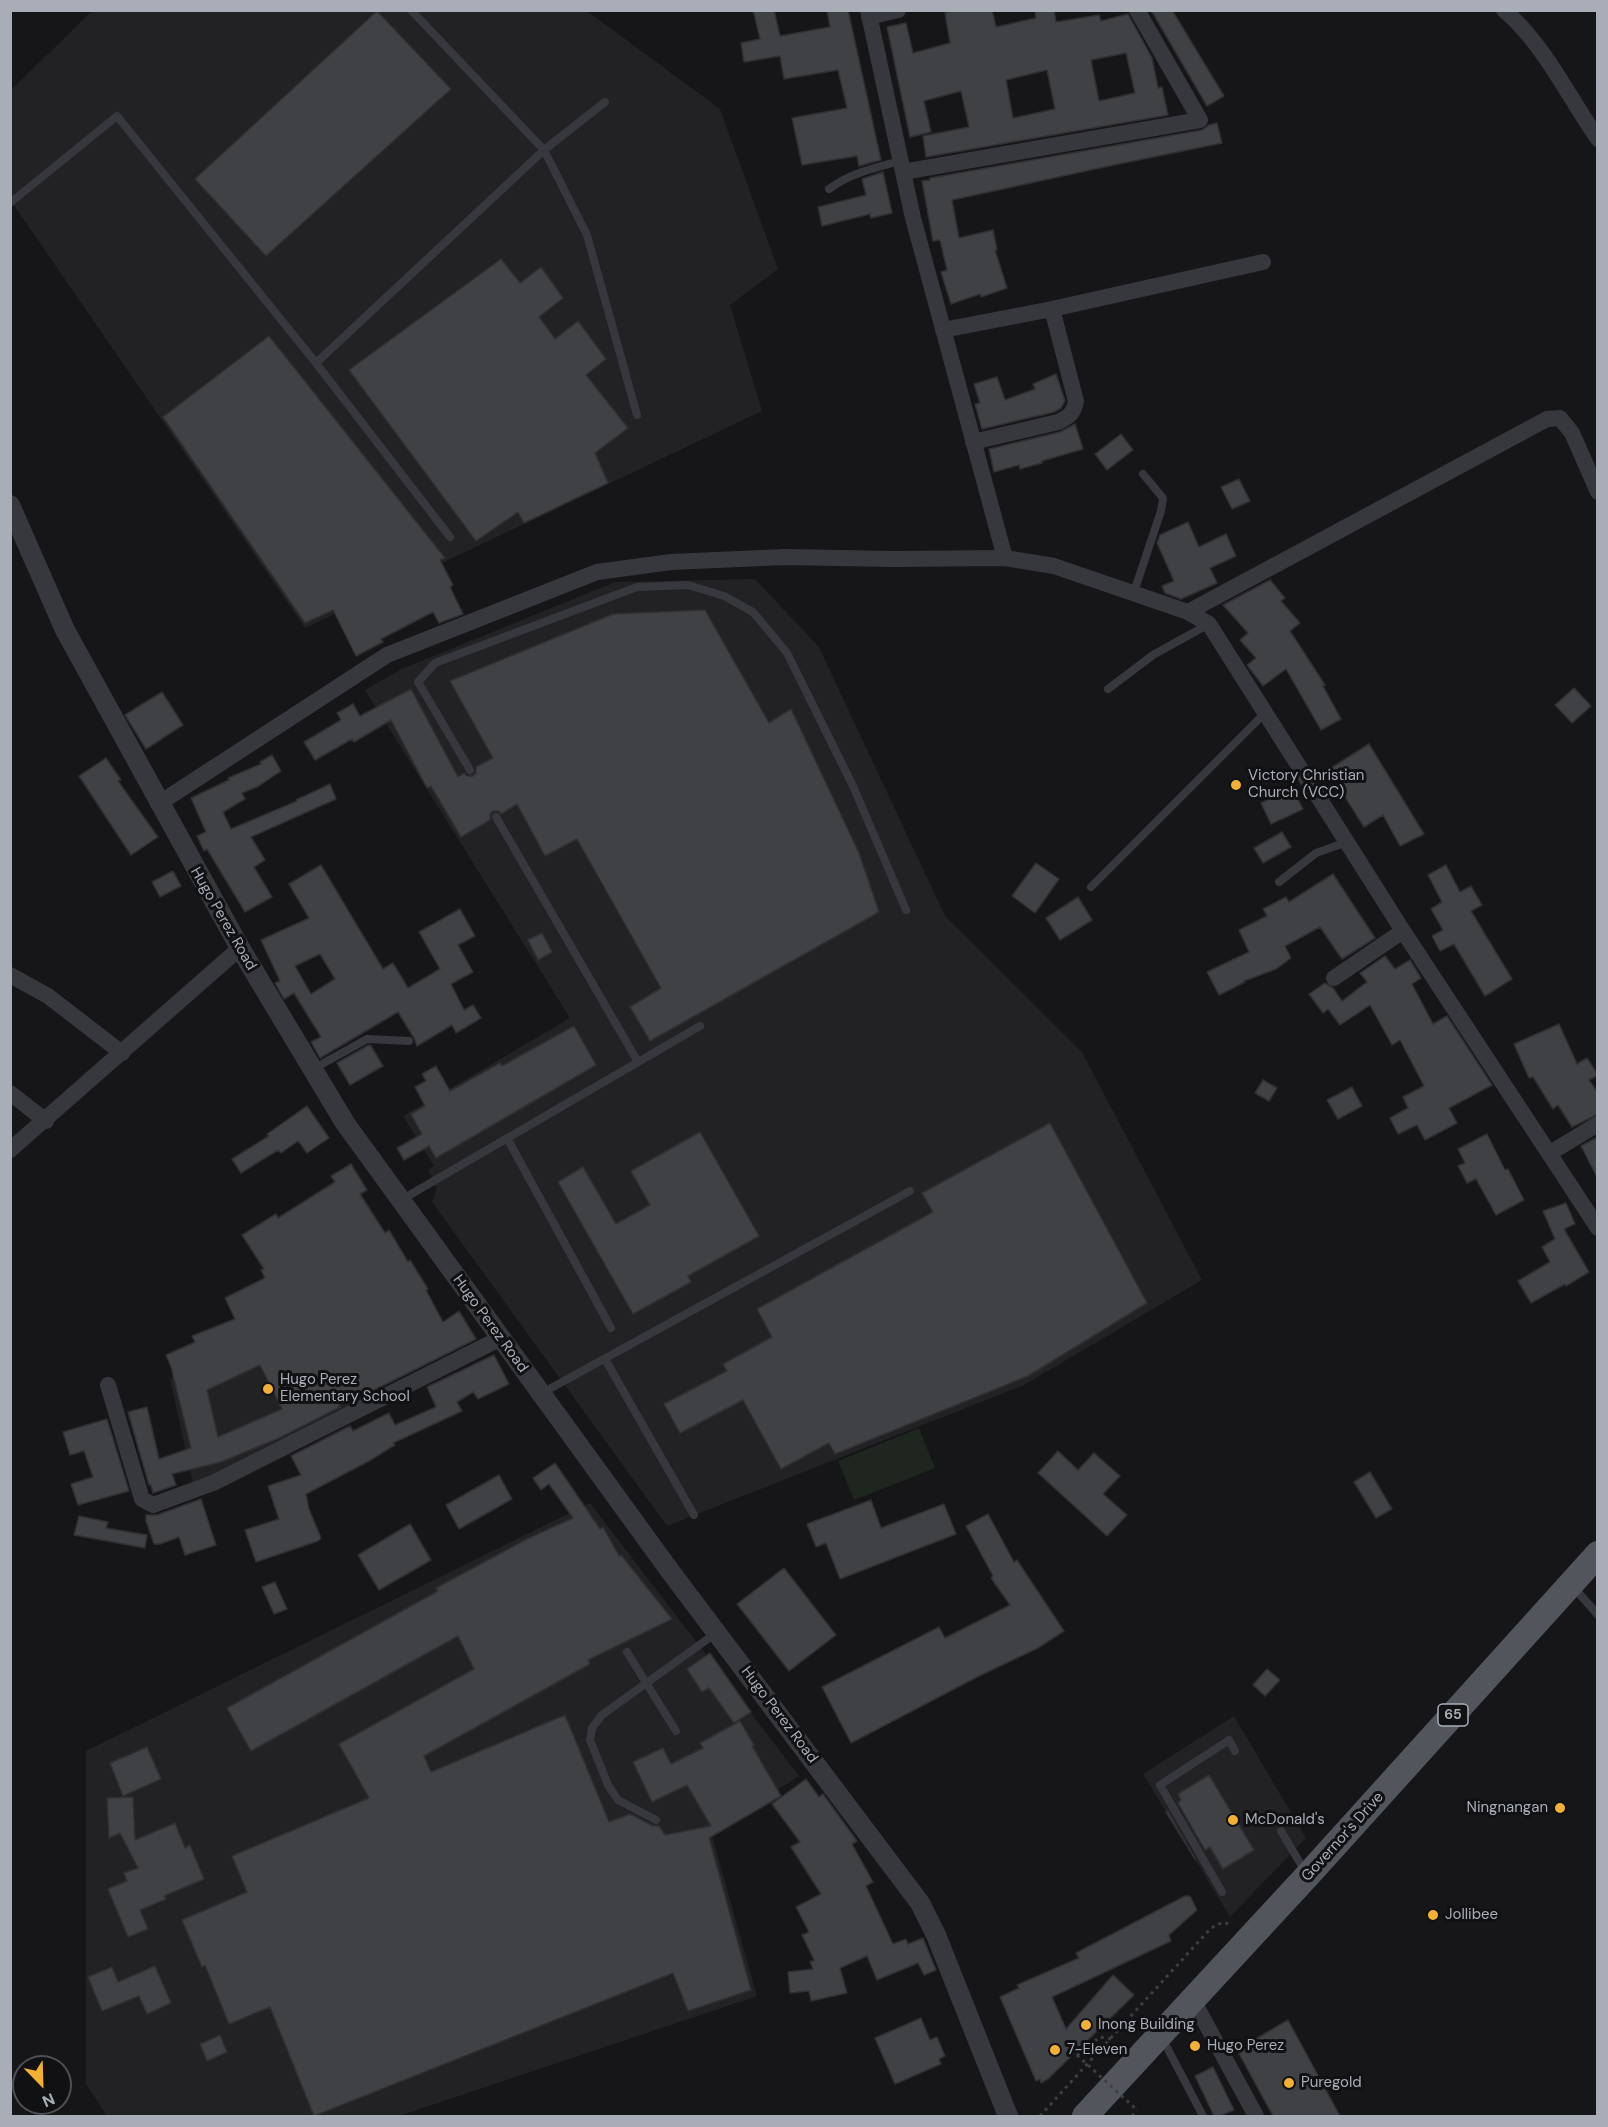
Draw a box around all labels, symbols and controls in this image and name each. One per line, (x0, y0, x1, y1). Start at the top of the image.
place label: Victory Christian Church (VCC) (1248, 767, 1364, 802)
marker: Victory Christian Church (VCC) (1229, 778, 1243, 792)
street label: Hugo Perez Road (186, 864, 260, 974)
street label: Hugo Perez Road (449, 1272, 531, 1376)
place label: Hugo Perez Elementary School (280, 1371, 410, 1406)
marker: Hugo Perez Elementary School (261, 1382, 275, 1396)
street label: Hugo Perez Road (737, 1663, 821, 1767)
road number: 65 (1438, 1704, 1468, 1726)
street label: Governor's Drive (1298, 1789, 1388, 1885)
place label: Ningnangan (1467, 1799, 1548, 1817)
marker: Ningnangan (1553, 1801, 1567, 1815)
place label: McDonald's (1245, 1811, 1325, 1829)
marker: McDonald's (1226, 1813, 1240, 1827)
place label: Jollibee (1445, 1906, 1498, 1924)
marker: Jollibee (1426, 1908, 1440, 1922)
place label: Inong Building (1098, 2016, 1195, 2034)
marker: Inong Building (1079, 2018, 1093, 2032)
place label: Hugo Perez (1207, 2037, 1284, 2055)
marker: Hugo Perez (1188, 2039, 1202, 2053)
place label: 7-Eleven (1067, 2041, 1127, 2059)
marker: 7-Eleven (1048, 2043, 1062, 2057)
north arrow (12, 2055, 72, 2115)
place label: Puregold (1301, 2074, 1362, 2092)
marker: Puregold (1282, 2076, 1296, 2090)
text: N (39, 2088, 58, 2112)

